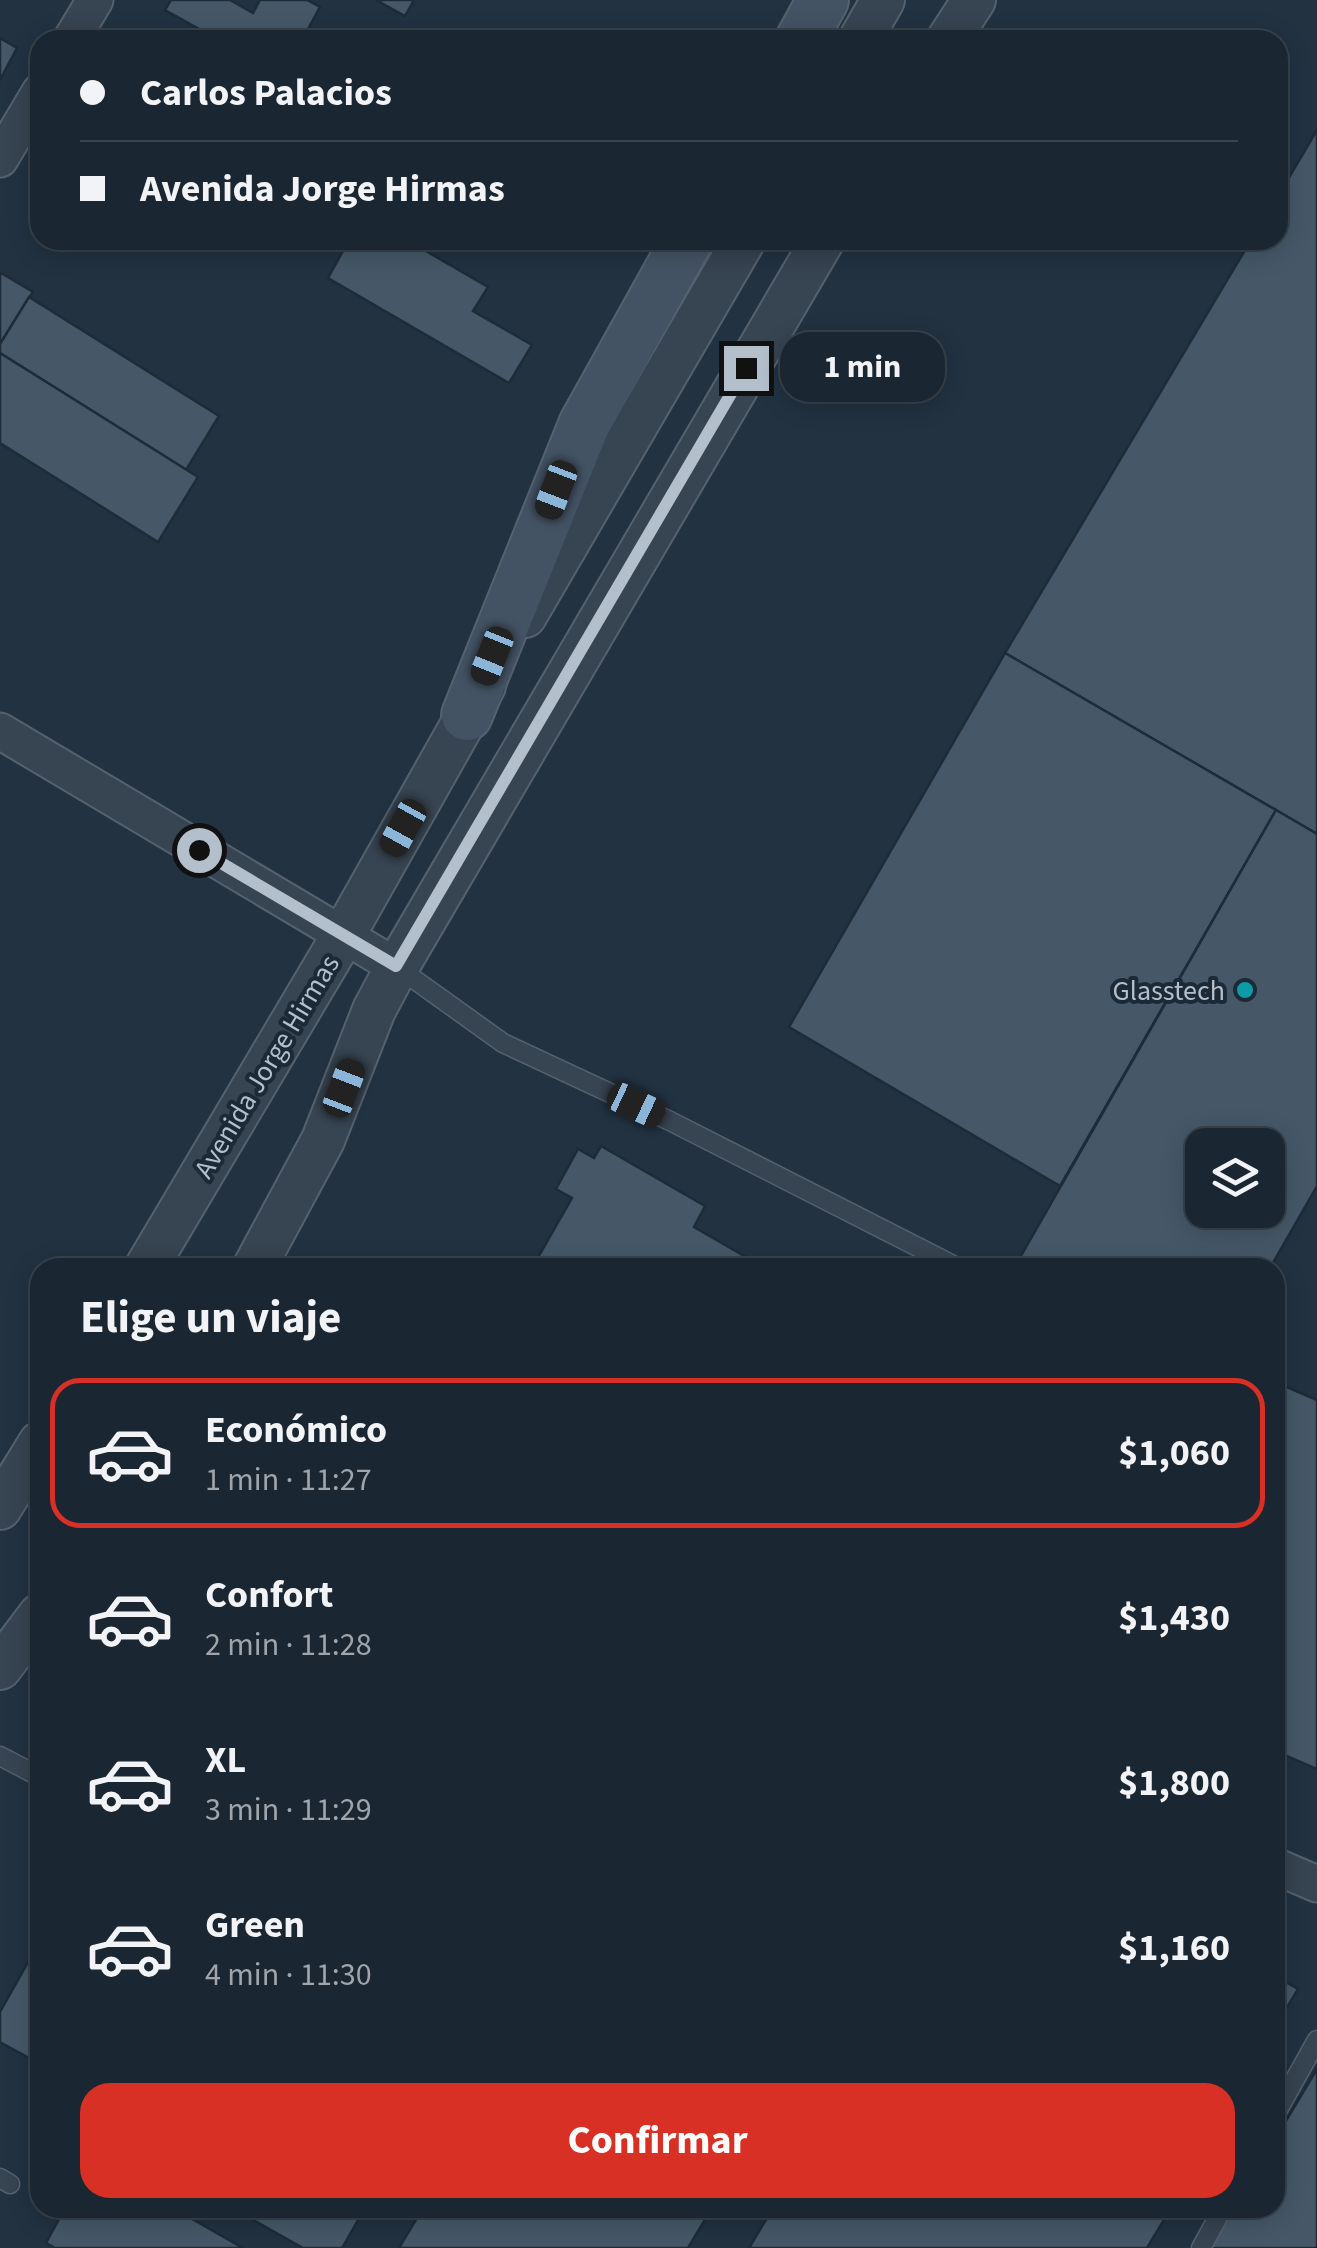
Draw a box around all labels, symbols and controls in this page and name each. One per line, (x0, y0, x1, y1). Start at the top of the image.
text: Carlos Palacios (140, 66, 392, 120)
text: Avenida Jorge Hirmas (140, 162, 505, 216)
callout: 1 min (781, 333, 946, 403)
text: 1 min (824, 344, 901, 390)
route end (724, 346, 769, 391)
car (531, 457, 581, 523)
car (467, 623, 517, 689)
car (375, 794, 431, 862)
route start (177, 828, 222, 873)
street label: Avenida Jorge Hirmas (184, 947, 350, 1186)
place label: Glasstech (1113, 971, 1225, 1011)
marker: Glasstech (1234, 979, 1256, 1001)
car (319, 1055, 369, 1121)
car (602, 1079, 670, 1131)
map controls (1185, 1128, 1285, 1228)
button: layers (1185, 1128, 1285, 1228)
text: Elige un viaje (80, 1286, 341, 1350)
text: Económico (205, 1403, 387, 1457)
icon: car (85, 1408, 175, 1498)
text: $1,060 (1118, 1426, 1230, 1480)
text: 1 min · 11:27 (205, 1457, 372, 1503)
text: Confort (205, 1568, 333, 1622)
icon: car (85, 1573, 175, 1663)
text: $1,430 (1118, 1591, 1230, 1645)
text: 2 min · 11:28 (205, 1622, 372, 1668)
text: XL (205, 1733, 246, 1787)
icon: car (85, 1738, 175, 1828)
text: $1,800 (1118, 1756, 1230, 1810)
text: 3 min · 11:29 (205, 1787, 372, 1833)
text: Green (205, 1898, 305, 1952)
icon: car (85, 1903, 175, 1993)
text: $1,160 (1118, 1921, 1230, 1975)
text: 4 min · 11:30 (205, 1952, 372, 1998)
button: Confirmar (80, 2083, 1235, 2198)

